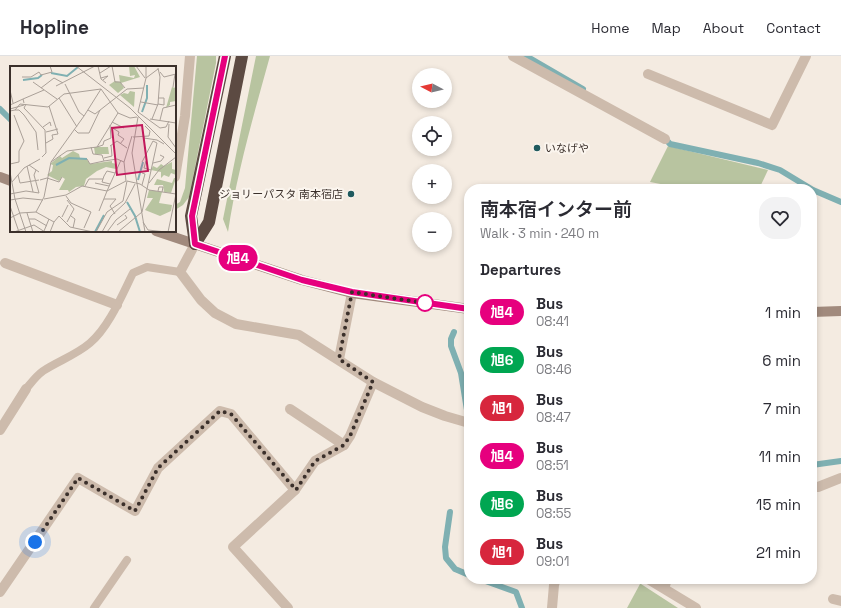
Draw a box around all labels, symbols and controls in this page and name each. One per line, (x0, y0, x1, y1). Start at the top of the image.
text: Hopline (20, 15, 89, 40)
text: Home (591, 19, 629, 37)
text: Map (651, 19, 681, 37)
text: About (703, 19, 744, 37)
text: Contact (766, 19, 821, 37)
inset map (10, 66, 176, 232)
north arrow (412, 68, 452, 108)
map controls (412, 68, 452, 252)
button: locate (412, 116, 452, 156)
place label: いなげや (545, 141, 589, 155)
marker: いなげや (532, 143, 542, 153)
button: + (412, 164, 452, 204)
place label: ジョリーパスタ 南本宿店 (219, 187, 343, 201)
marker: ジョリーパスタ 南本宿店 (346, 189, 356, 199)
text: 南本宿インター前 (480, 197, 632, 222)
button: heart (759, 197, 801, 239)
button: − (412, 212, 452, 252)
text: Walk · 3 min · 240 m (480, 225, 599, 242)
line badge: 旭4 (220, 245, 256, 271)
text: 旭4 (227, 249, 249, 267)
text: Departures (480, 260, 561, 279)
unlabelled marker (416, 294, 434, 312)
text: Bus (536, 294, 563, 313)
text: 旭4 (491, 303, 513, 321)
text: 1 min (765, 303, 801, 322)
text: 08:41 (536, 313, 569, 330)
text: Bus (536, 342, 563, 361)
text: 旭6 (491, 351, 513, 369)
text: 6 min (762, 351, 801, 370)
text: 08:46 (536, 361, 572, 378)
text: Bus (536, 390, 563, 409)
text: 旭1 (492, 399, 512, 417)
text: 7 min (763, 399, 801, 418)
text: 08:47 (536, 409, 571, 426)
text: Bus (536, 438, 563, 457)
text: 旭4 (491, 447, 513, 465)
text: 11 min (759, 447, 801, 466)
text: 08:51 (536, 457, 569, 474)
text: Bus (536, 486, 563, 505)
text: 旭6 (491, 495, 513, 513)
text: 15 min (756, 495, 801, 514)
text: 08:55 (536, 505, 571, 522)
your location (25, 532, 45, 552)
text: Bus (536, 534, 563, 553)
text: 旭1 (492, 543, 512, 561)
text: 21 min (756, 543, 801, 562)
text: 09:01 (536, 553, 569, 570)

